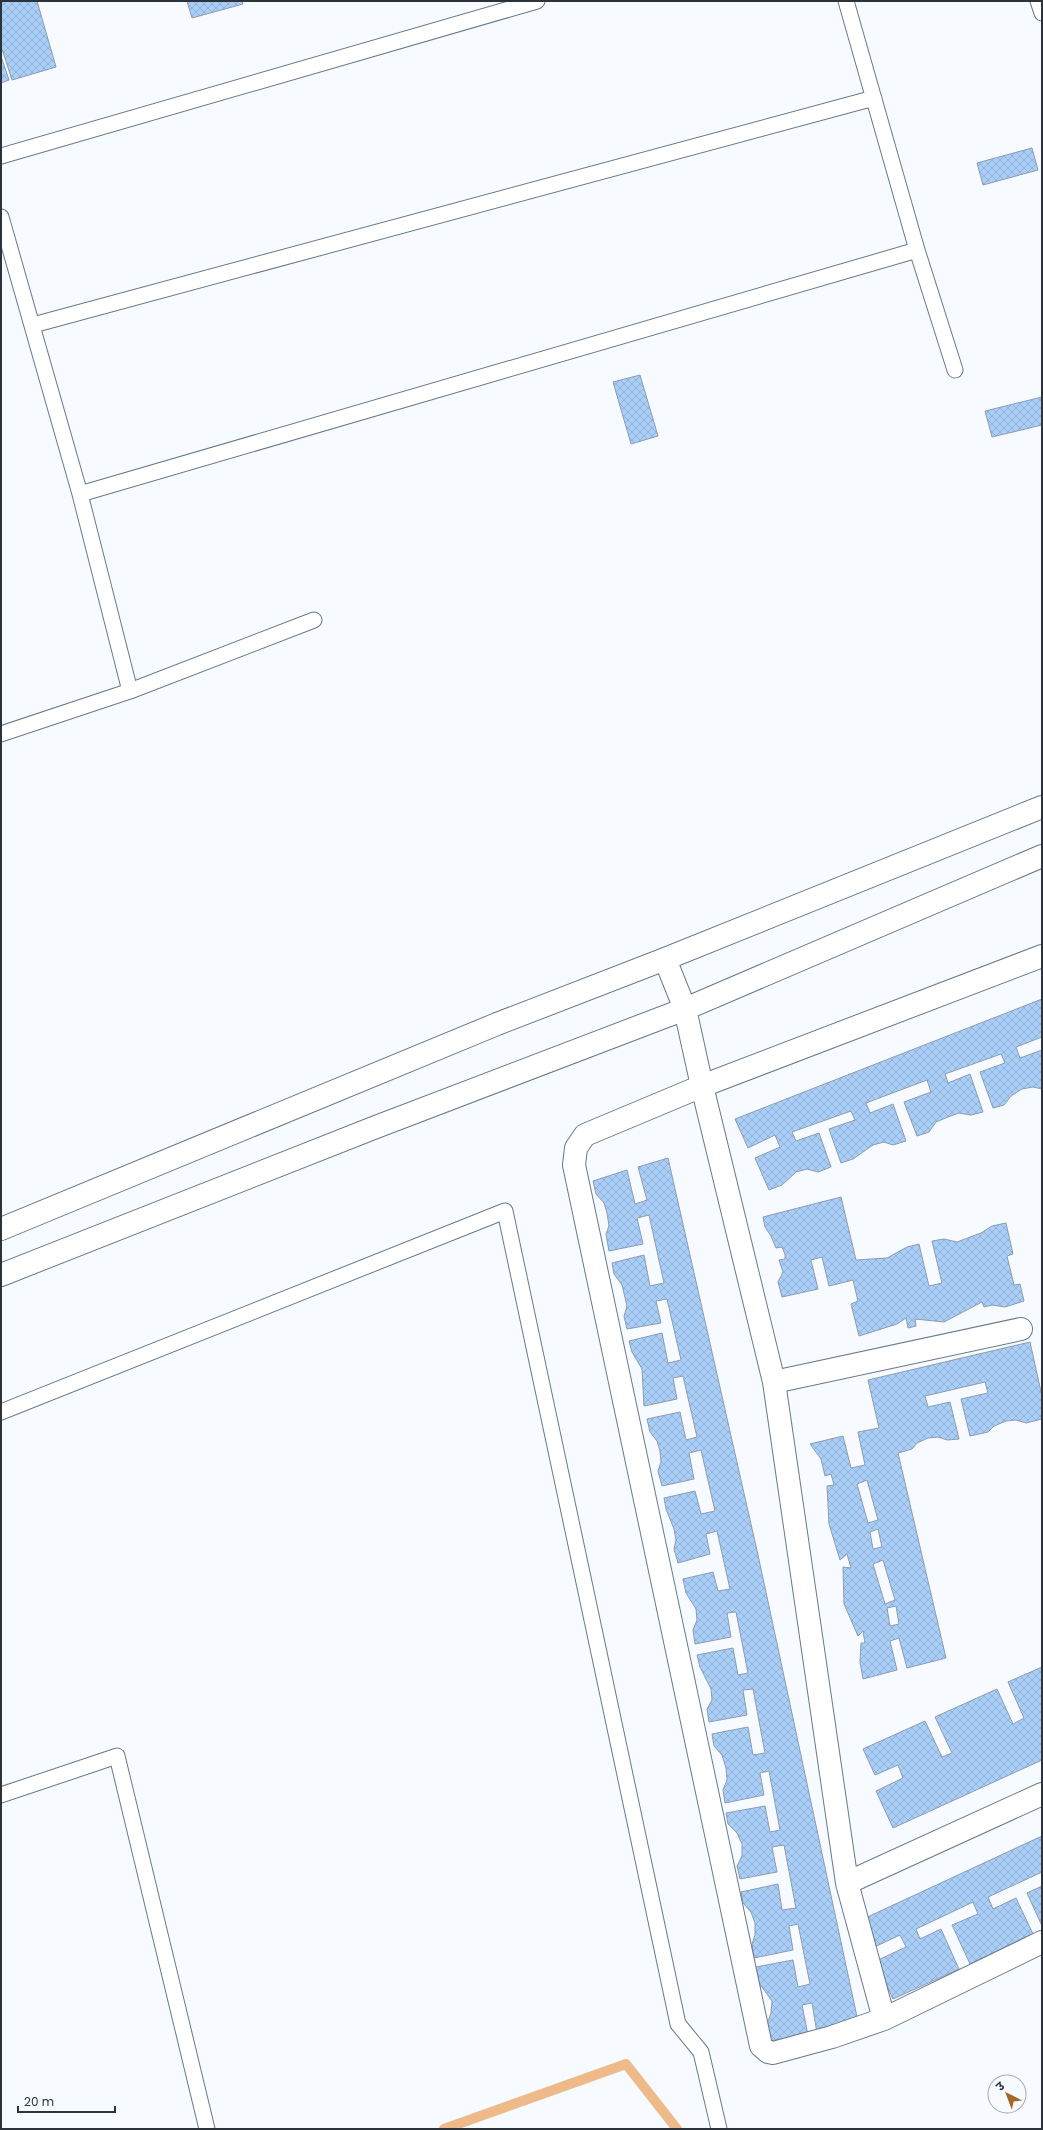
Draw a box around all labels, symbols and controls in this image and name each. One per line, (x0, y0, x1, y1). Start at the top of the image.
north arrow (987, 2074, 1027, 2114)
text: उ (992, 2078, 1009, 2095)
scale bar (18, 2088, 115, 2114)
text: 20 m (24, 2093, 54, 2110)

